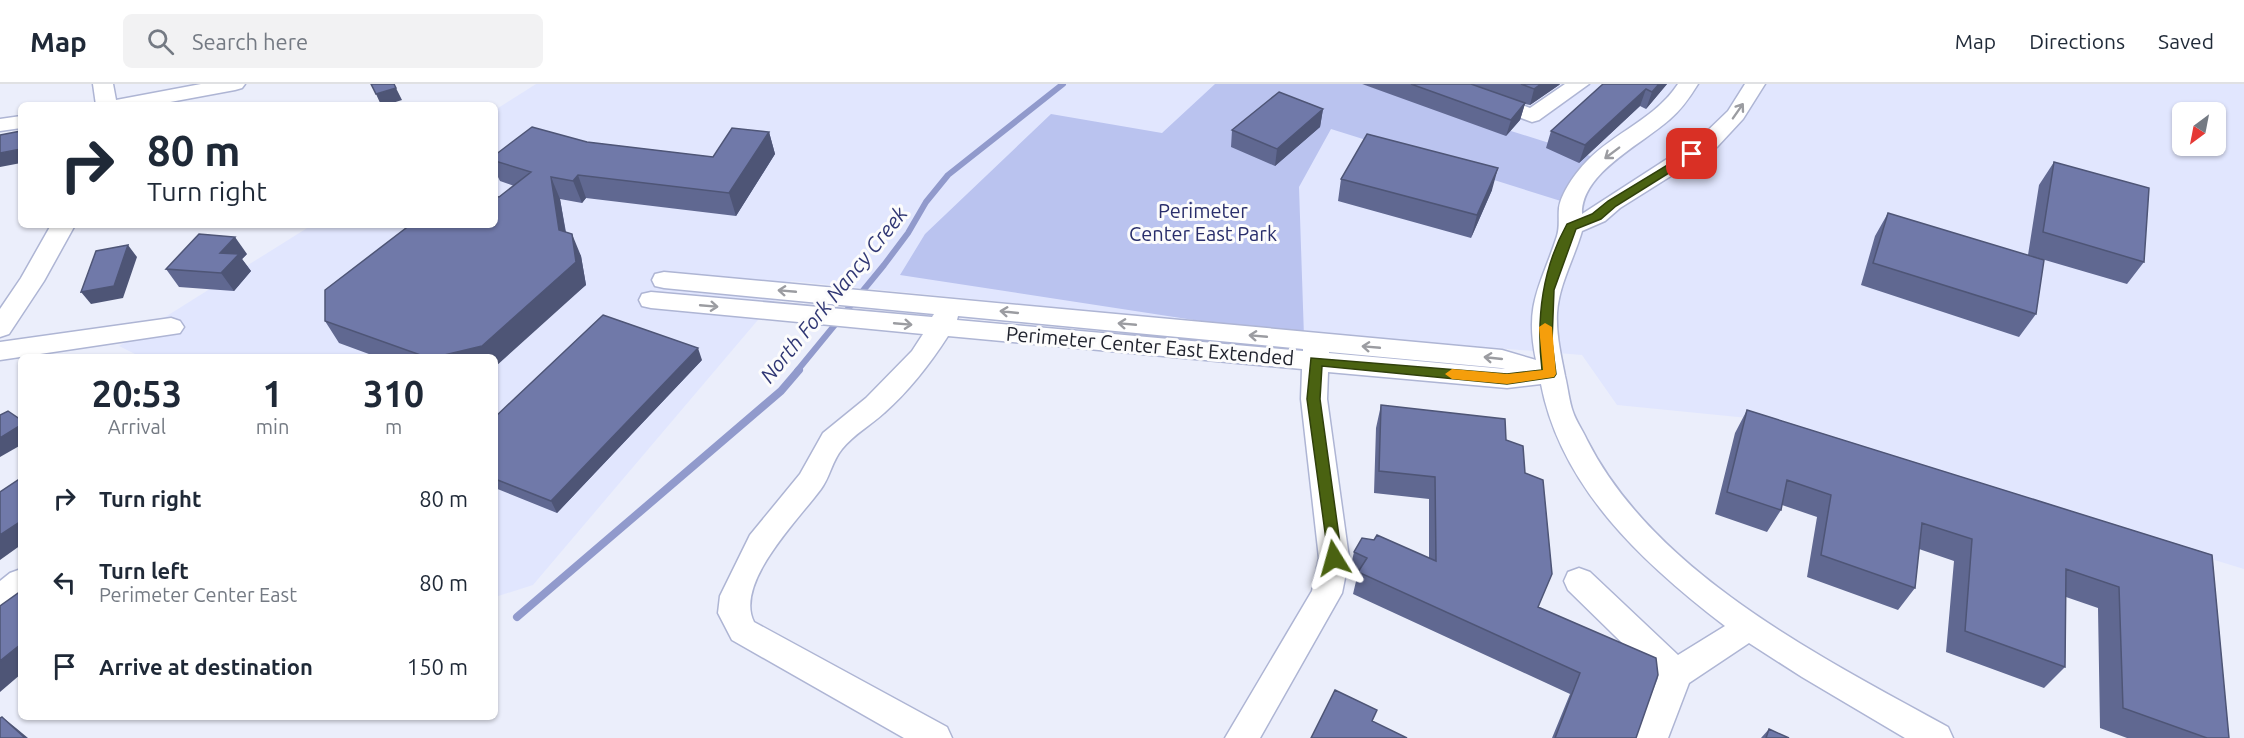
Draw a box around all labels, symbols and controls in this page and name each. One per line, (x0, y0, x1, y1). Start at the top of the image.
search box (123, 14, 543, 68)
icon: search (144, 25, 177, 58)
text: Map (30, 26, 87, 57)
text: Search here (192, 29, 308, 54)
text: Map (1955, 29, 1996, 53)
text: Directions (2029, 29, 2125, 53)
text: Saved (2158, 29, 2214, 53)
north arrow (2172, 102, 2226, 156)
map controls (2172, 102, 2226, 156)
one-way arrow (1732, 103, 1744, 119)
icon: right (48, 126, 126, 204)
text: 80 m (147, 127, 241, 174)
pin (1666, 128, 1717, 179)
icon: arrive (1675, 137, 1708, 170)
one-way arrow (1604, 147, 1620, 159)
text: Turn right (147, 176, 267, 206)
park label: Perimeter Center East Park (1129, 199, 1277, 245)
water label: North Fork Nancy Creek (755, 201, 912, 387)
one-way arrow (777, 285, 797, 296)
one-way arrow (699, 301, 719, 312)
one-way arrow (1000, 307, 1019, 318)
one-way arrow (1117, 318, 1137, 329)
one-way arrow (893, 319, 913, 330)
street label: Perimeter Center East Extended (1005, 321, 1295, 370)
one-way arrow (1249, 330, 1269, 341)
one-way arrow (1361, 341, 1381, 352)
one-way arrow (1484, 353, 1504, 364)
text: 20:53 (92, 373, 182, 414)
text: 1 (262, 373, 283, 414)
text: 310 (363, 373, 424, 414)
text: Arrival (108, 415, 166, 438)
text: min (256, 415, 289, 438)
text: m (385, 415, 402, 438)
icon: right (48, 482, 81, 515)
text: Turn right (99, 486, 201, 511)
text: 80 m (419, 486, 468, 511)
position arrow (1302, 526, 1366, 590)
text: Turn left (99, 558, 189, 583)
icon: left (48, 566, 81, 599)
text: 80 m (419, 570, 468, 595)
text: Perimeter Center East (99, 583, 297, 606)
icon: arrive (48, 650, 81, 683)
text: Arrive at destination (99, 654, 313, 679)
text: 150 m (407, 654, 468, 679)

